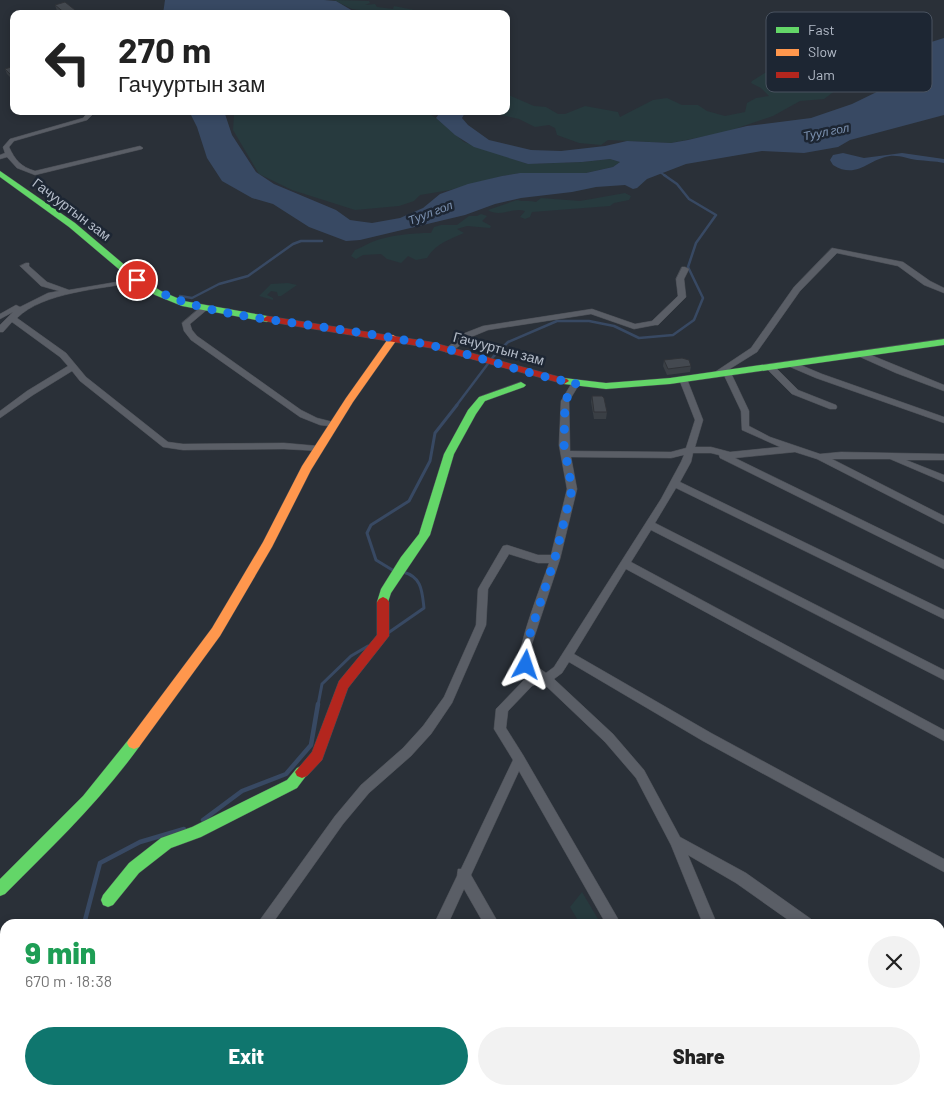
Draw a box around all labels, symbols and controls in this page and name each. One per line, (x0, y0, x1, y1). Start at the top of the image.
legend (766, 12, 932, 92)
text: Fast (808, 21, 834, 38)
text: 270 m (118, 28, 211, 70)
icon: left (35, 30, 100, 95)
text: Slow (808, 43, 837, 60)
text: Jam (808, 66, 835, 83)
text: Гачууртын зам (118, 70, 265, 96)
water label: Туул гол (802, 120, 851, 143)
street label: Гачууртын зам (29, 174, 115, 244)
water label: Туул гол (406, 197, 455, 228)
pin (116, 259, 158, 301)
icon: arrive (123, 266, 151, 294)
street label: Гачууртын зам (452, 328, 546, 368)
position arrow (499, 638, 551, 690)
text: 9 min (25, 934, 96, 970)
button: close (868, 936, 920, 988)
text: 670 m · 18:38 (25, 971, 112, 990)
button: Exit (25, 1027, 468, 1085)
button: Share (478, 1027, 920, 1085)

